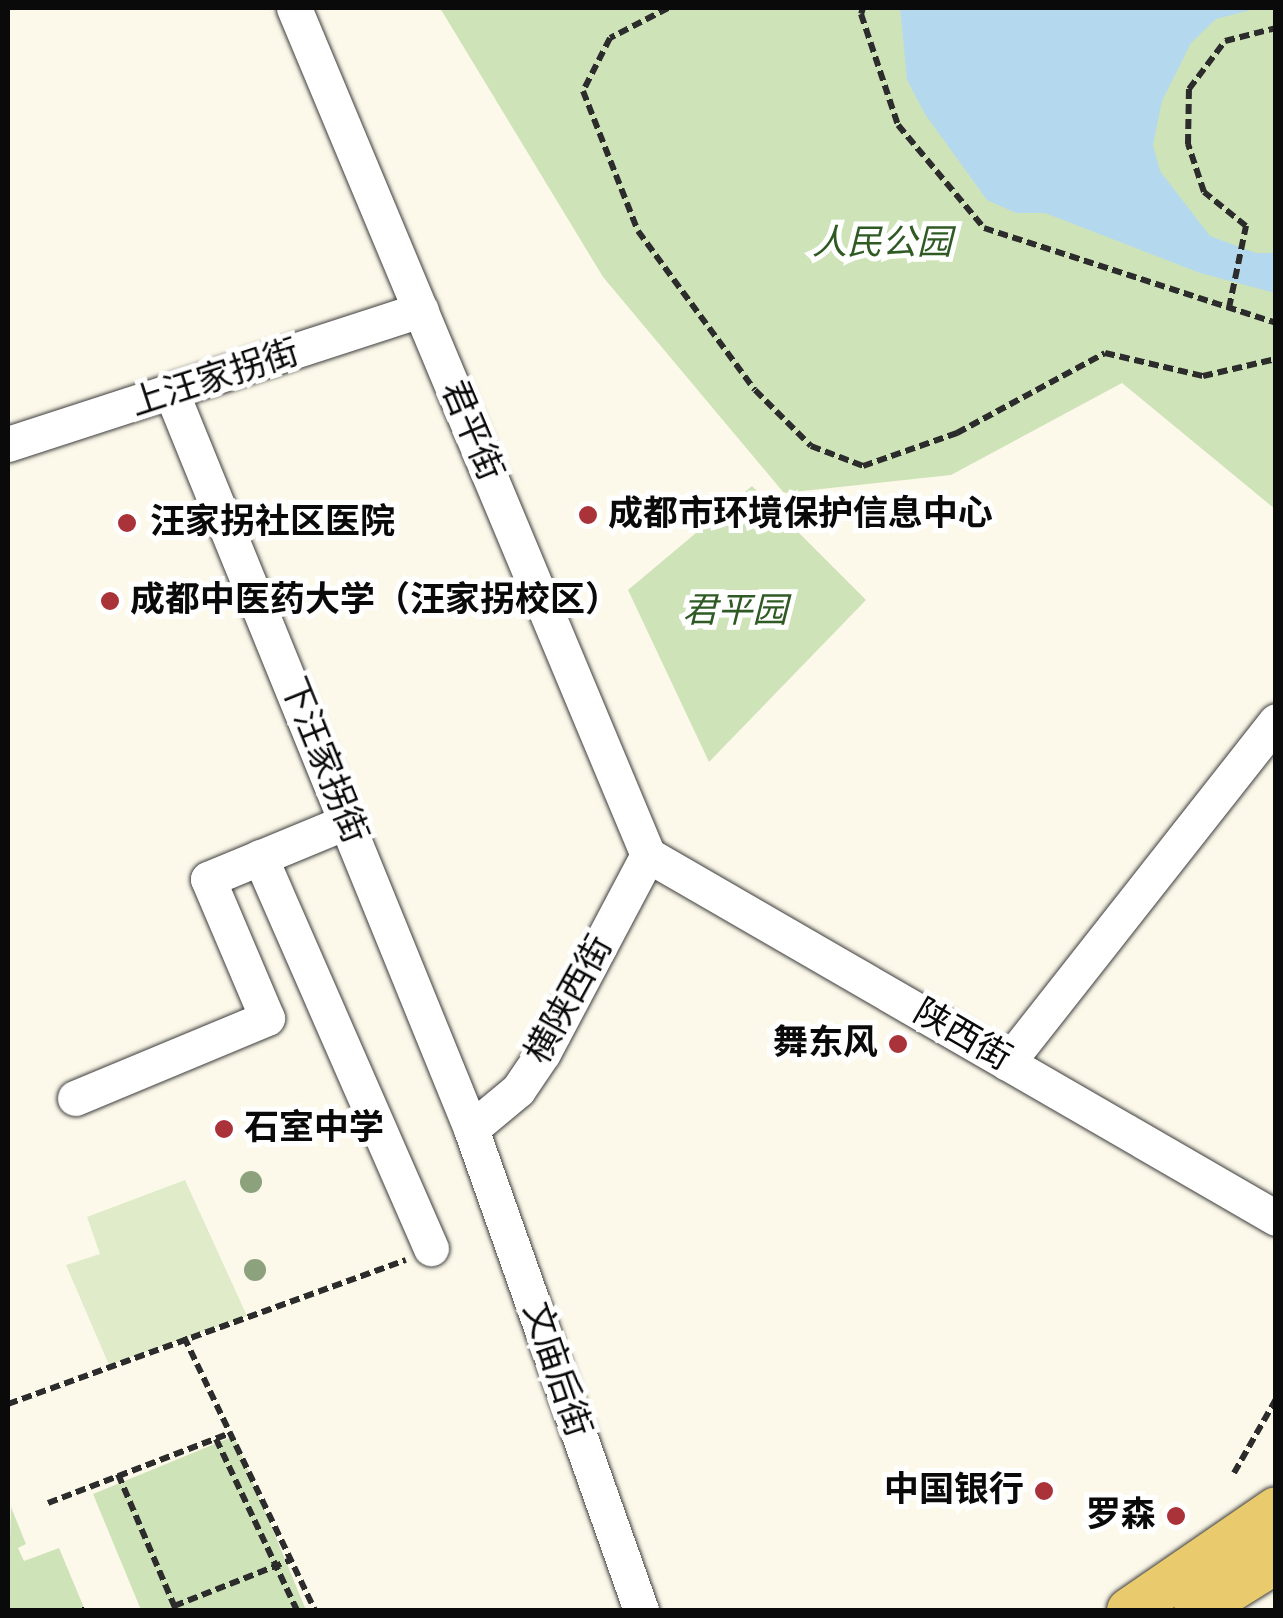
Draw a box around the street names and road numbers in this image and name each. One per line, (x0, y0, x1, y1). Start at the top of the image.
street label: 上汪家拐街 (125, 332, 305, 426)
street label: 君平街 (431, 374, 511, 488)
street label: 下汪家拐街 (271, 672, 375, 850)
street label: 横陕西街 (518, 929, 622, 1071)
street label: 陕西街 (906, 992, 1018, 1080)
street label: 文庙后街 (513, 1297, 599, 1443)

